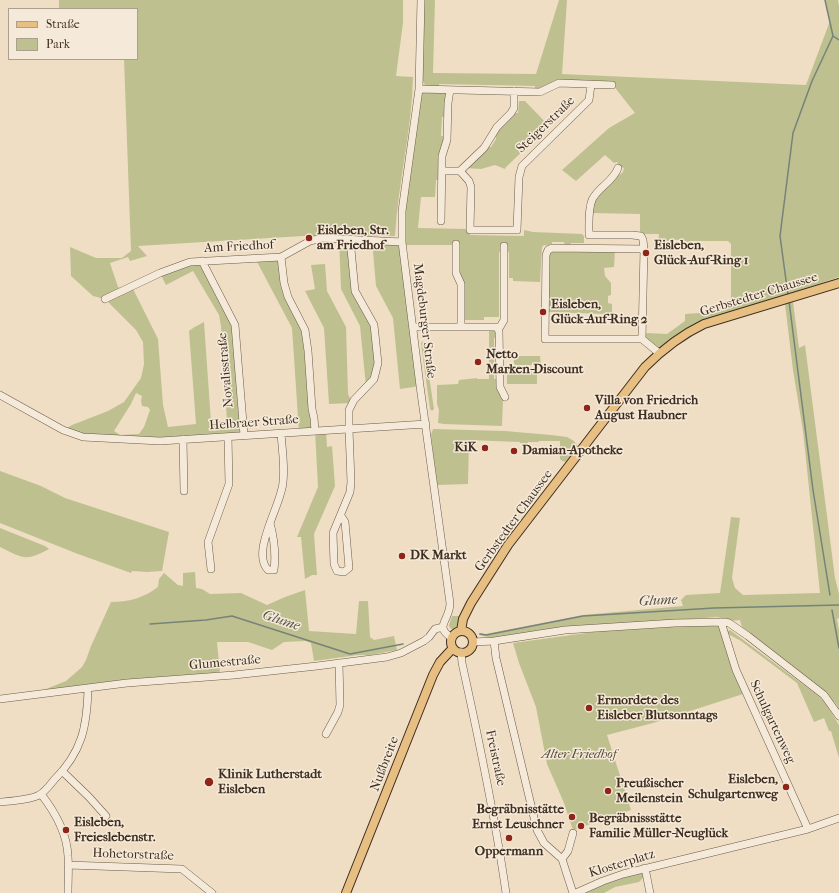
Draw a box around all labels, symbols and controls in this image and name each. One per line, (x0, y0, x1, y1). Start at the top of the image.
legend (8, 8, 138, 60)
text: Straße (46, 17, 80, 31)
text: Park (46, 37, 70, 51)
street label: Steigerstraße (514, 93, 578, 157)
place label: Eisleben, Str. am Friedhof (317, 223, 389, 254)
marker: Eisleben, Str. am Friedhof (304, 233, 314, 243)
street label: Am Friedhof (204, 237, 274, 257)
place label: Eisleben, Glück-Auf-Ring 1 (654, 238, 748, 269)
marker: Eisleben, Glück-Auf-Ring 1 (641, 248, 651, 258)
street label: Magdeburger Straße (409, 262, 439, 380)
street label: Gerbstedter Chaussee (698, 270, 820, 320)
place label: Eisleben, Glück-Auf-Ring 2 (551, 297, 647, 328)
marker: Eisleben, Glück-Auf-Ring 2 (538, 307, 548, 317)
street label: Novalisstraße (215, 332, 237, 408)
place label: Netto Marken-Discount (486, 347, 583, 378)
marker: Netto Marken-Discount (473, 357, 483, 367)
place label: Villa von Friedrich August Haubner (595, 393, 698, 424)
marker: Villa von Friedrich August Haubner (582, 403, 592, 413)
street label: Helbraer Straße (209, 412, 299, 434)
place label: KiK (454, 440, 477, 456)
marker: KiK (480, 443, 490, 453)
place label: Damian-Apotheke (522, 443, 623, 459)
marker: Damian-Apotheke (509, 446, 519, 456)
street label: Gerbstedter Chaussee (472, 467, 556, 575)
place label: DK Markt (410, 548, 467, 564)
marker: DK Markt (397, 551, 407, 561)
water label: Glume (638, 592, 678, 610)
water label: Glume (260, 607, 302, 635)
street label: Glumestraße (189, 652, 261, 674)
street label: Schulgartenweg (746, 678, 798, 766)
place label: Ermordete des Eisleber Blutsonntags (597, 693, 718, 724)
marker: Ermordete des Eisleber Blutsonntags (584, 703, 594, 713)
street label: Freistraße (481, 728, 509, 788)
street label: Nußbreite (367, 734, 403, 794)
park label: Alter Friedhof (542, 747, 616, 763)
place label: Klinik Lutherstadt Eisleben (218, 767, 322, 798)
place label: Eisleben, Schulgartenweg (688, 772, 778, 803)
marker: Klinik Lutherstadt Eisleben (203, 776, 215, 788)
place label: Preußischer Meilenstein (616, 776, 684, 807)
marker: Eisleben, Schulgartenweg (781, 782, 791, 792)
marker: Preußischer Meilenstein (603, 786, 613, 796)
place label: Begräbnisstätte Ernst Leuschner (472, 802, 564, 833)
place label: Begräbnissstätte Familie Müller-Neuglück (589, 811, 728, 842)
marker: Begräbnisstätte Ernst Leuschner (567, 812, 577, 822)
place label: Eisleben, Freieslebenstr. (74, 815, 156, 846)
marker: Begräbnissstätte Familie Müller-Neuglück (576, 821, 586, 831)
marker: Eisleben, Freieslebenstr. (61, 825, 71, 835)
marker: Oppermann (504, 833, 514, 843)
place label: Oppermann (475, 844, 543, 860)
street label: Hohetorstraße (92, 846, 174, 864)
street label: Klosterplatz (587, 847, 657, 881)

